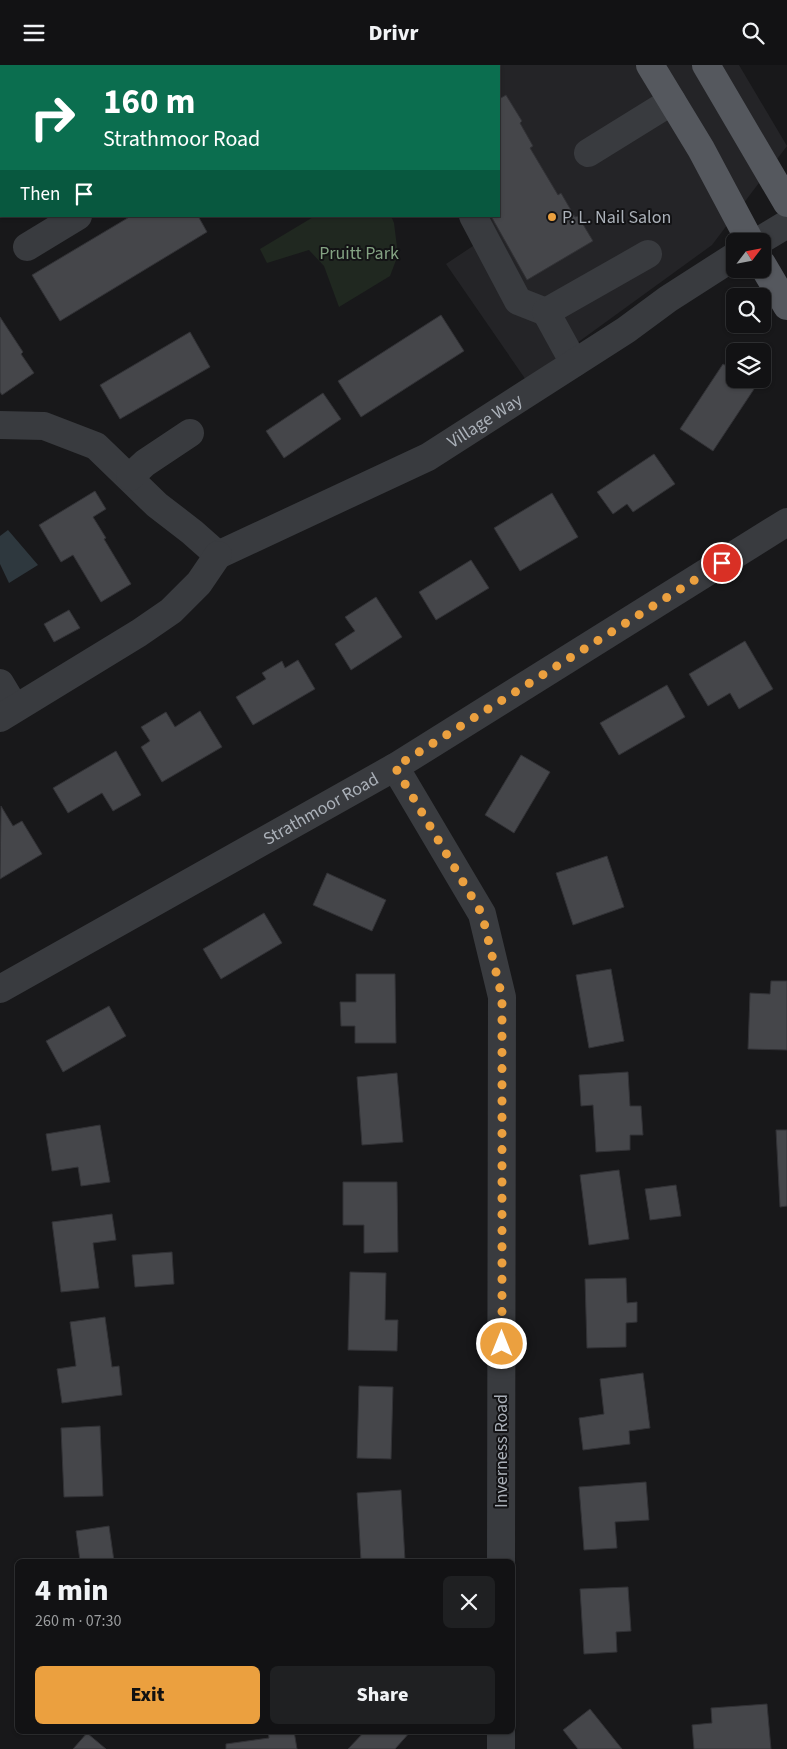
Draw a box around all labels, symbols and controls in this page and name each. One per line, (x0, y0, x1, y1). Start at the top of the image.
text: Drivr (369, 17, 418, 49)
icon: menu (20, 19, 48, 47)
icon: search (739, 19, 767, 47)
text: 160 m (103, 77, 195, 127)
icon: right (20, 85, 85, 150)
text: Strathmoor Road (103, 123, 260, 155)
icon: arrive (70, 180, 98, 208)
text: Then (20, 181, 60, 208)
place label: P. L. Nail Salon (562, 205, 671, 230)
marker: P. L. Nail Salon (546, 211, 558, 223)
north arrow (726, 233, 771, 277)
map controls (726, 233, 771, 388)
park label: Pruitt Park (319, 241, 399, 266)
button: search (726, 288, 771, 333)
button: layers (726, 343, 771, 388)
street label: Village Way (442, 387, 528, 454)
pin (701, 542, 743, 584)
icon: arrive (708, 549, 736, 577)
street label: Strathmoor Road (259, 767, 383, 852)
position arrow (475, 1317, 527, 1369)
street label: Inverness Road (489, 1394, 514, 1508)
text: 4 min (35, 1569, 109, 1612)
button: close (443, 1576, 495, 1628)
text: 260 m · 07:30 (35, 1610, 122, 1632)
button: Exit (35, 1666, 260, 1724)
button: Share (270, 1666, 495, 1724)

